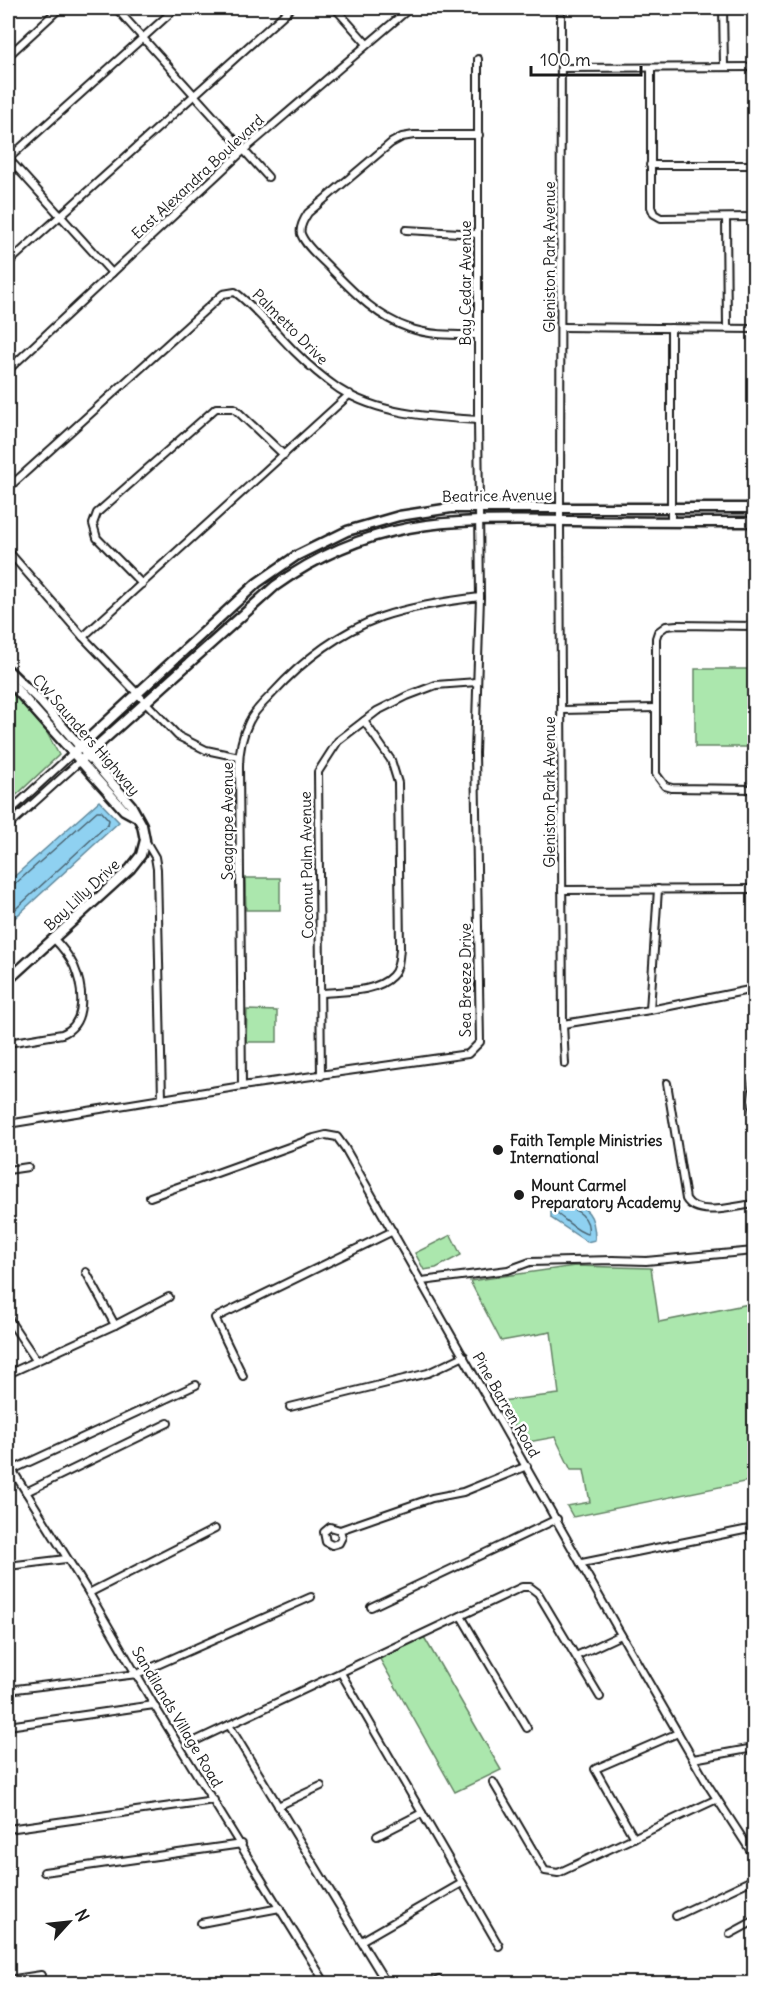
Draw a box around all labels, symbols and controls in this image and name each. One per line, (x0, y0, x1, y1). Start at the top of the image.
scale bar (531, 39, 640, 77)
text: 100 m (540, 48, 591, 71)
street label: East Alexandra Boulevard (128, 110, 268, 243)
street label: Gleniston Park Avenue (540, 181, 559, 333)
street label: Bay Cedar Avenue (456, 220, 475, 346)
street label: Palmetto Drive (248, 285, 332, 369)
street label: Beatrice Avenue (442, 485, 552, 506)
street label: CW Saunders Highway (29, 670, 144, 799)
street label: Gleniston Park Avenue (540, 716, 559, 868)
street label: Seagrape Avenue (218, 762, 237, 880)
street label: Coconut Palm Avenue (296, 791, 317, 939)
street label: Bay Lilly Drive (40, 855, 123, 934)
street label: Sea Breeze Drive (456, 923, 475, 1037)
place label: Faith Temple Ministries International (510, 1131, 663, 1167)
marker: Faith Temple Ministries International (491, 1143, 505, 1157)
place label: Mount Carmel Preparatory Academy (531, 1176, 681, 1213)
marker: Mount Carmel Preparatory Academy (512, 1188, 526, 1202)
street label: Pine Barren Road (469, 1349, 544, 1461)
street label: Sandilands Village Road (128, 1643, 227, 1791)
north arrow (39, 1892, 99, 1952)
text: N (71, 1906, 94, 1925)

